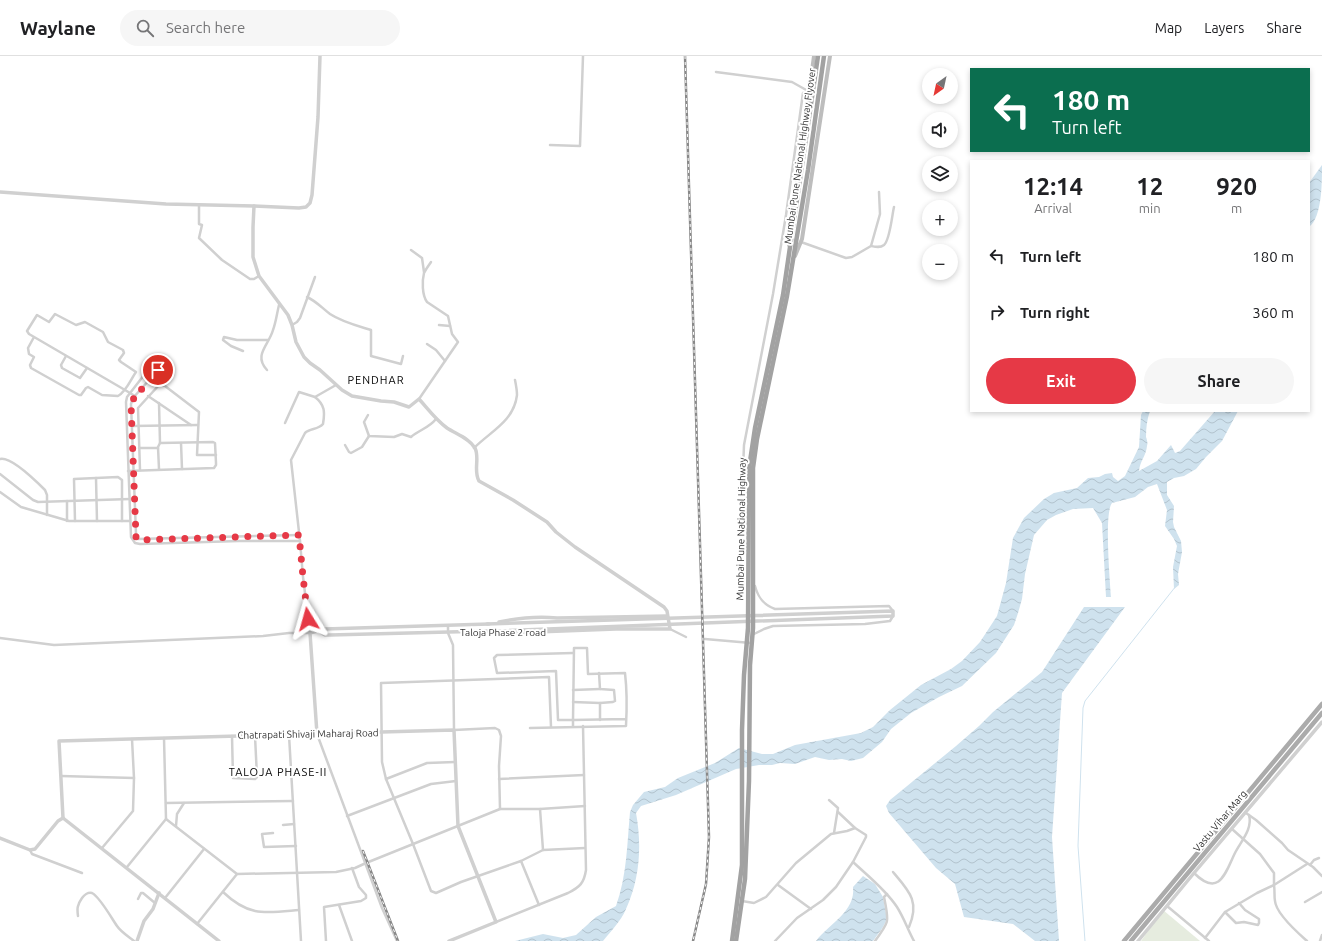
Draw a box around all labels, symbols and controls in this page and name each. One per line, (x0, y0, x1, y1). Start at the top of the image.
search box (120, 10, 400, 46)
text: Waylane (20, 17, 96, 39)
icon: search (134, 17, 156, 39)
text: Search here (166, 19, 245, 36)
text: Map (1155, 20, 1182, 36)
text: Layers (1204, 20, 1244, 36)
text: Share (1266, 20, 1302, 36)
street label: Mumbai Pune National Highway Flyover (782, 67, 818, 245)
north arrow (922, 68, 958, 104)
map controls (922, 68, 958, 280)
icon: left (986, 84, 1038, 136)
text: 180 m (1052, 84, 1130, 115)
button: sound (922, 112, 958, 148)
text: Turn left (1052, 117, 1122, 137)
button: layers (922, 156, 958, 192)
text: 12:14 (1023, 173, 1083, 200)
text: 12 (1136, 173, 1163, 200)
text: 920 (1216, 173, 1257, 200)
button: + (922, 200, 958, 236)
text: Arrival (1034, 201, 1072, 215)
text: min (1139, 201, 1161, 215)
text: m (1231, 201, 1242, 215)
button: − (922, 244, 958, 280)
icon: left (986, 245, 1008, 267)
text: Turn left (1020, 248, 1081, 265)
text: 180 m (1252, 248, 1294, 265)
icon: right (986, 301, 1008, 323)
text: Turn right (1020, 304, 1090, 321)
text: 360 m (1252, 304, 1294, 321)
pin (141, 353, 175, 387)
button: Exit (986, 358, 1136, 404)
button: Share (1144, 358, 1294, 404)
icon: arrive (147, 359, 169, 381)
district label: PENDHAR (347, 374, 405, 386)
street label: Mumbai Pune National Highway (734, 457, 748, 600)
position arrow (287, 598, 329, 640)
street label: Taloja Phase 2 road (460, 627, 546, 638)
street label: Chatrapati Shivaji Maharaj Road (237, 727, 379, 741)
district label: TALOJA PHASE-II (229, 766, 327, 778)
street label: Vastu Vihar Marg (1191, 788, 1249, 854)

